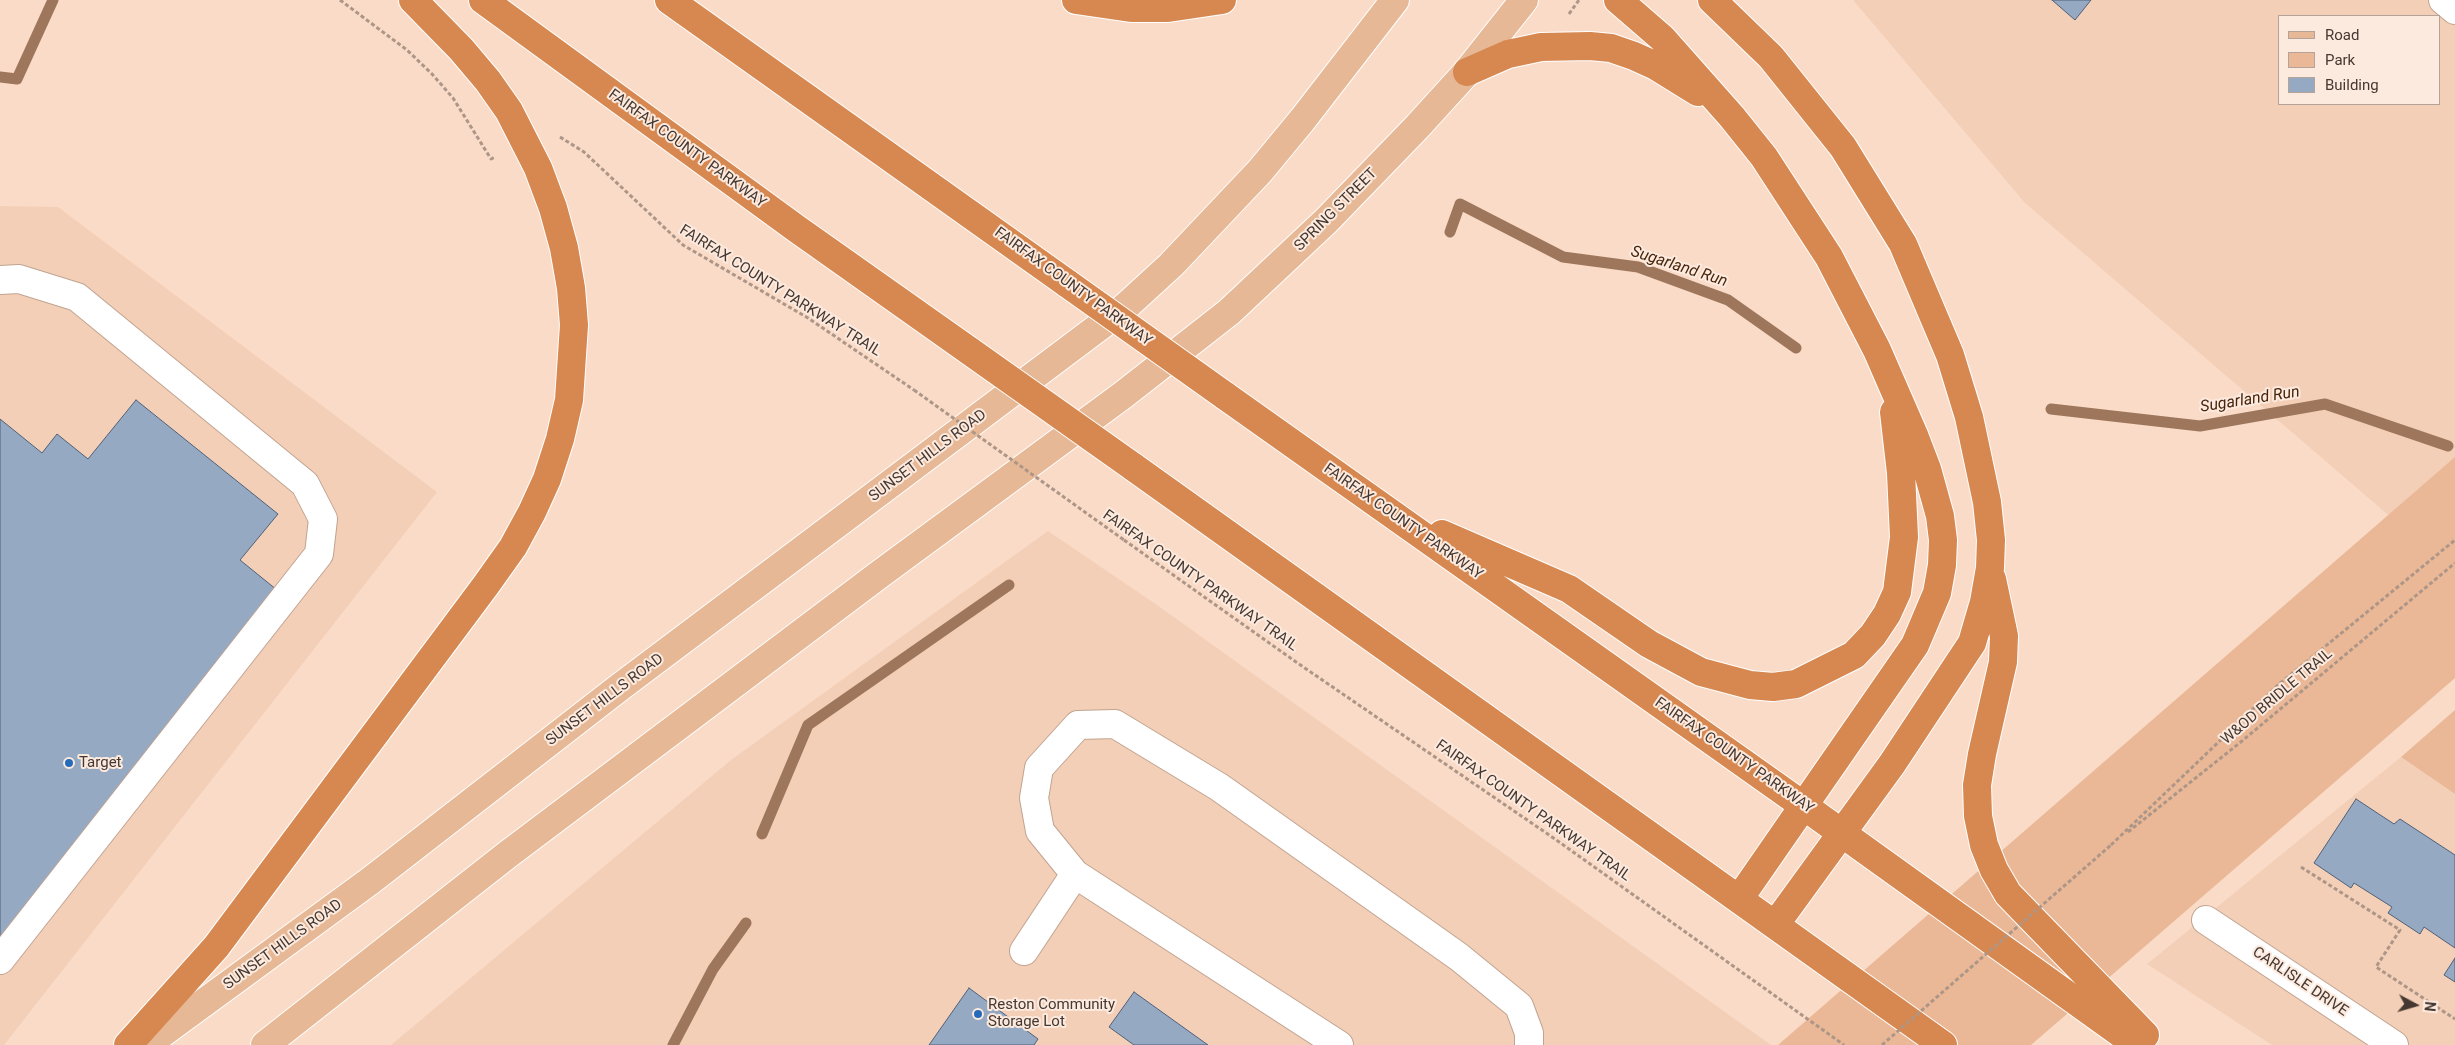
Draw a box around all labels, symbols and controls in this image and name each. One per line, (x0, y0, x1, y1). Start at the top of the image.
legend (2278, 15, 2440, 105)
text: Road (2325, 26, 2359, 44)
text: Park (2325, 51, 2355, 69)
text: Building (2325, 76, 2379, 94)
street label: FAIRFAX COUNTY PARKWAY (605, 86, 769, 212)
street label: SPRING STREET (1291, 165, 1381, 255)
street label: FAIRFAX COUNTY PARKWAY TRAIL (676, 221, 884, 361)
street label: FAIRFAX COUNTY PARKWAY (991, 224, 1155, 350)
water label: Sugarland Run (1628, 242, 1730, 292)
water label: Sugarland Run (2199, 383, 2301, 417)
street label: SUNSET HILLS ROAD (866, 406, 990, 506)
street label: FAIRFAX COUNTY PARKWAY (1320, 460, 1486, 584)
street label: FAIRFAX COUNTY PARKWAY TRAIL (1099, 507, 1301, 655)
street label: W&OD BRIDLE TRAIL (2218, 645, 2336, 749)
street label: SUNSET HILLS ROAD (543, 650, 667, 750)
street label: FAIRFAX COUNTY PARKWAY (1651, 694, 1817, 818)
street label: FAIRFAX COUNTY PARKWAY TRAIL (1432, 737, 1634, 885)
place label: Target (79, 754, 122, 772)
marker: Target (63, 757, 75, 769)
street label: SUNSET HILLS ROAD (220, 896, 346, 994)
street label: CARLISLE DRIVE (2249, 943, 2351, 1021)
north arrow (2390, 980, 2440, 1030)
place label: Reston Community Storage Lot (988, 996, 1115, 1031)
text: N (2421, 1001, 2438, 1012)
marker: Reston Community Storage Lot (972, 1008, 984, 1020)

